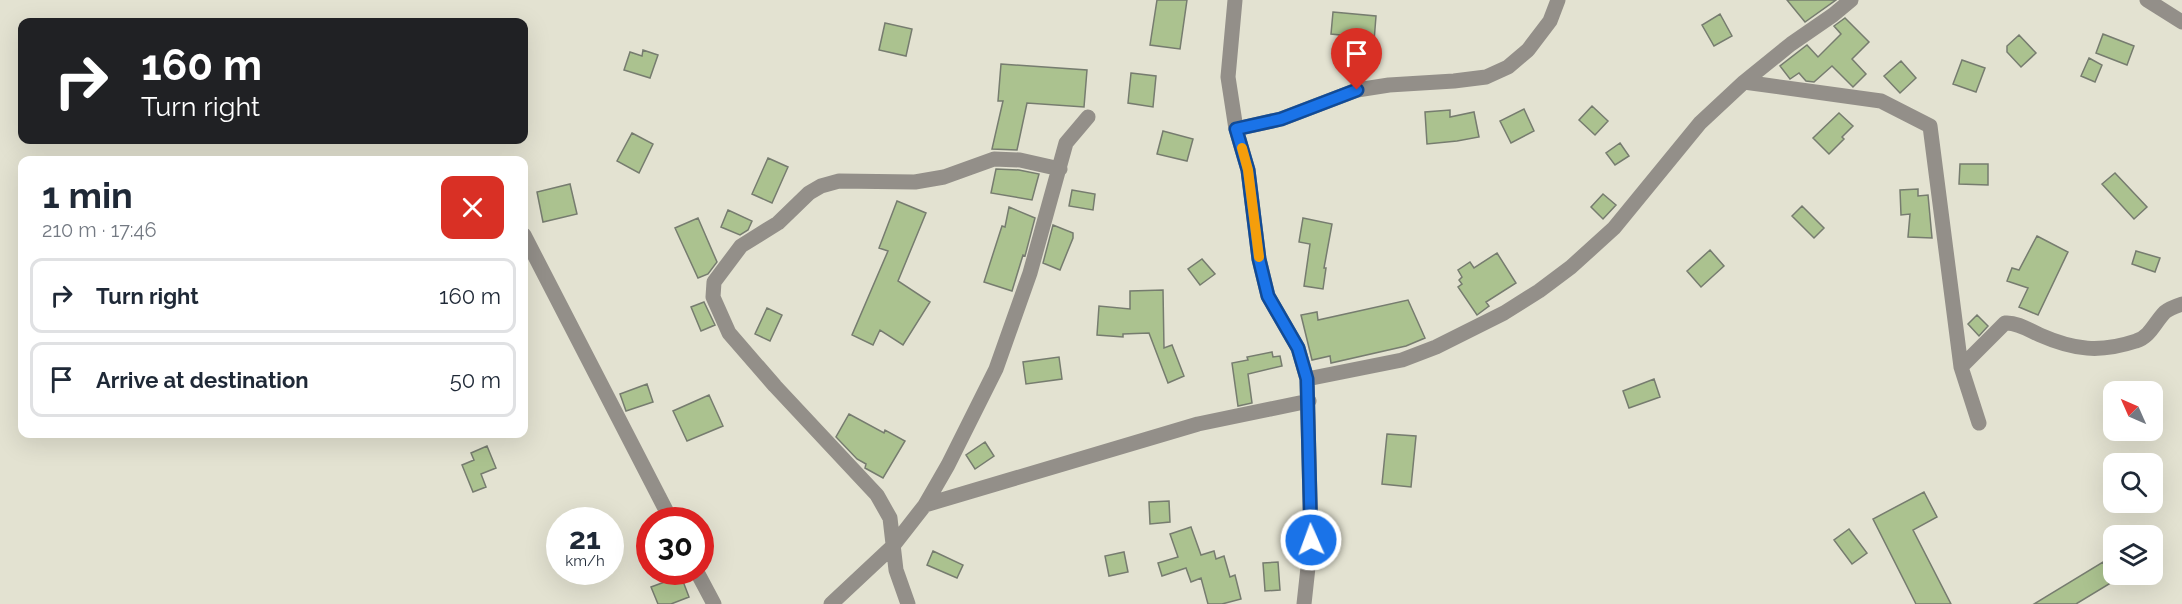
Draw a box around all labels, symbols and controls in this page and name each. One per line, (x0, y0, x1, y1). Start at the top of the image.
pin (1331, 28, 1382, 90)
icon: arrive (1340, 37, 1373, 70)
text: 160 m (141, 41, 262, 90)
icon: right (42, 42, 120, 120)
text: Turn right (141, 91, 260, 122)
text: 1 min (42, 174, 133, 216)
button: close (441, 176, 504, 239)
text: 210 m · 17:46 (42, 218, 157, 242)
icon: right (45, 279, 78, 312)
text: Turn right (96, 283, 199, 309)
text: 160 m (439, 283, 501, 309)
icon: arrive (45, 363, 78, 396)
text: Arrive at destination (96, 367, 309, 393)
text: 50 m (450, 367, 501, 393)
north arrow (2103, 381, 2163, 441)
map controls (2103, 381, 2163, 585)
button: search (2103, 453, 2163, 513)
speed limit sign: 30 (636, 507, 714, 585)
position arrow (1279, 508, 1343, 572)
text: 21 (569, 521, 601, 556)
button: layers (2103, 525, 2163, 585)
text: km/h (565, 552, 605, 570)

